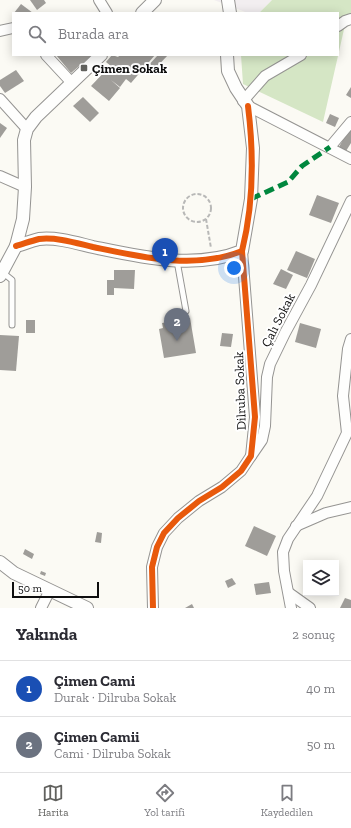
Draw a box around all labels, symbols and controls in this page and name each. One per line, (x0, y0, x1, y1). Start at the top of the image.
search box (12, 12, 339, 56)
icon: search (26, 23, 48, 45)
text: Burada ara (58, 25, 129, 43)
place label: Çimen Sokak (92, 61, 167, 76)
marker: Çimen Sokak (79, 63, 89, 73)
pin: 1 (152, 238, 178, 271)
your location (224, 258, 244, 278)
street label: Çalı Sokak (258, 290, 298, 349)
pin: 2 (164, 308, 190, 341)
street label: Dilruba Sokak (231, 351, 249, 431)
map controls (303, 560, 339, 596)
button: layers (303, 560, 339, 596)
scale bar (12, 580, 99, 599)
text: 50 m (18, 582, 42, 595)
text: Yakında (16, 624, 77, 644)
text: 2 sonuç (292, 627, 335, 642)
text: Çimen Cami (54, 672, 135, 690)
text: 1 (26, 681, 32, 696)
text: 40 m (306, 681, 335, 696)
text: Durak · Dilruba Sokak (54, 690, 176, 705)
text: Çimen Camii (54, 728, 140, 746)
text: 2 (26, 737, 32, 752)
text: 50 m (307, 737, 335, 752)
text: Cami · Dilruba Sokak (54, 746, 171, 761)
tab: Harita (38, 782, 69, 819)
tab: Yol tarifi (144, 782, 185, 819)
tab: Kaydedilen (261, 782, 313, 819)

